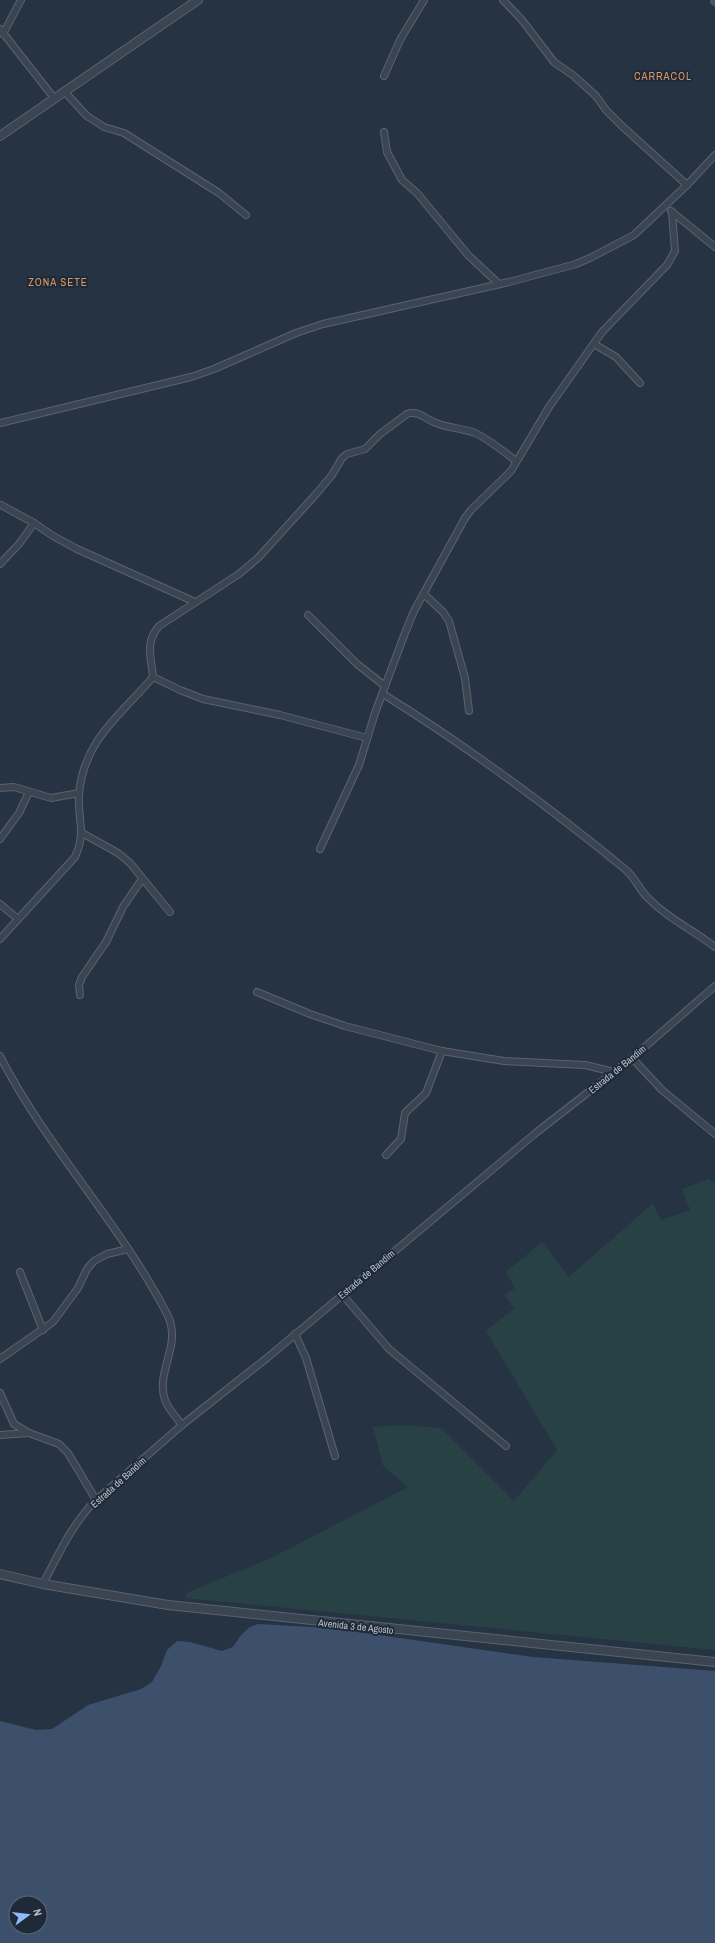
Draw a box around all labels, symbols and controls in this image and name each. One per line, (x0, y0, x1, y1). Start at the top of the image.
district label: CARRACOL (634, 69, 692, 83)
district label: ZONA SETE (28, 275, 88, 289)
street label: Estrada de Bandim (586, 1042, 649, 1097)
street label: Estrada de Bandim (335, 1247, 398, 1302)
street label: Estrada de Bandim (88, 1454, 149, 1511)
street label: Avenida 3 de Agosto (317, 1616, 395, 1637)
north arrow (8, 1895, 48, 1935)
text: N (30, 1907, 45, 1917)

